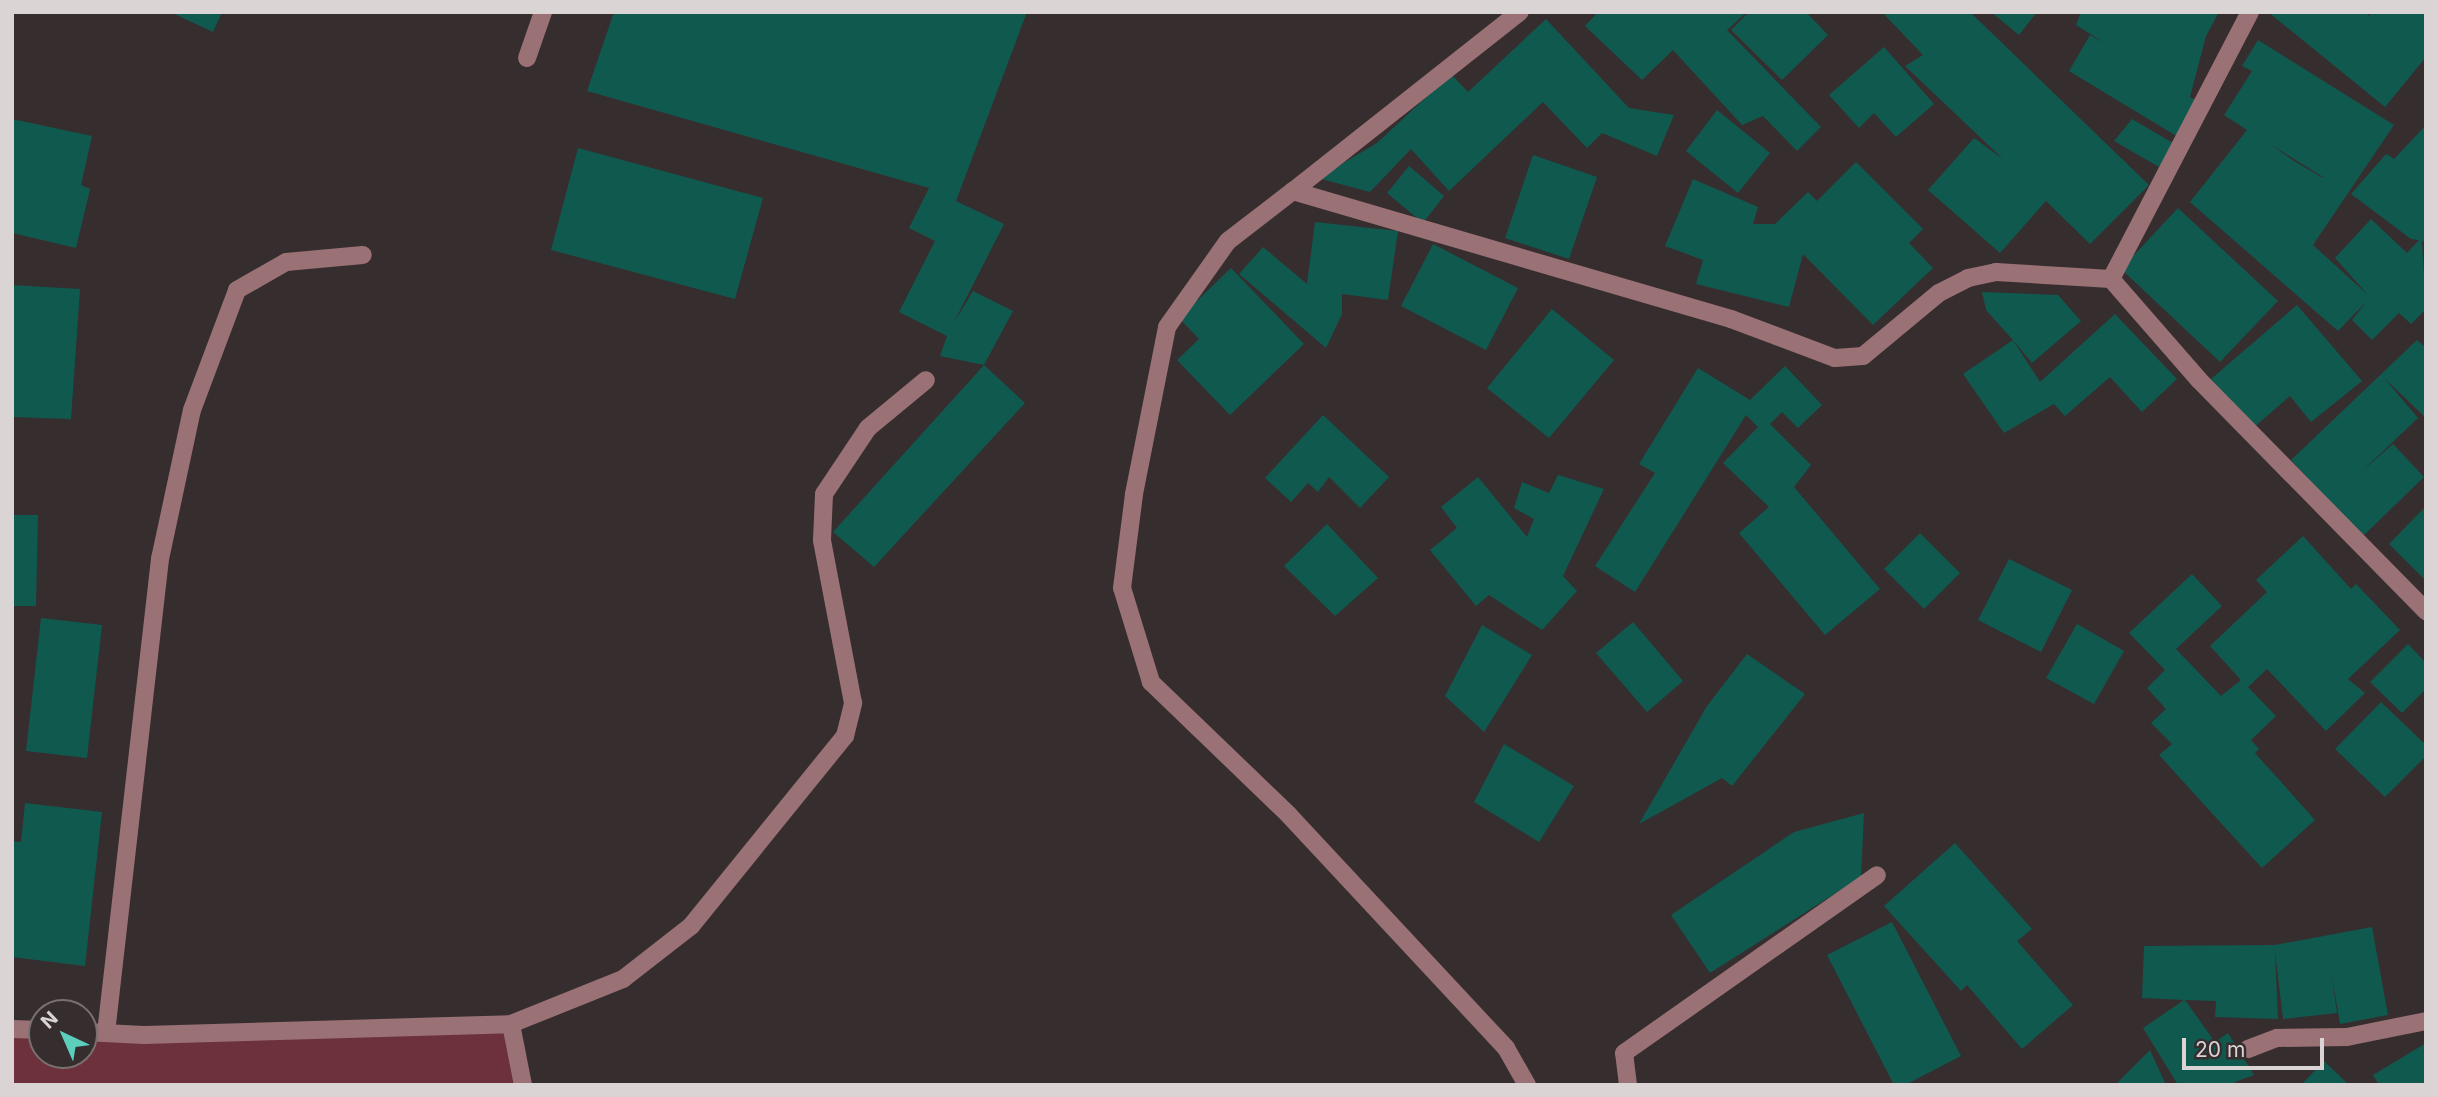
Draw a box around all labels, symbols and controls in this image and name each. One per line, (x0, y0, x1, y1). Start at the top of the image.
north arrow (28, 999, 98, 1069)
text: N (36, 1007, 63, 1033)
scale bar (2186, 1024, 2328, 1068)
text: 20 m (2195, 1037, 2245, 1062)

